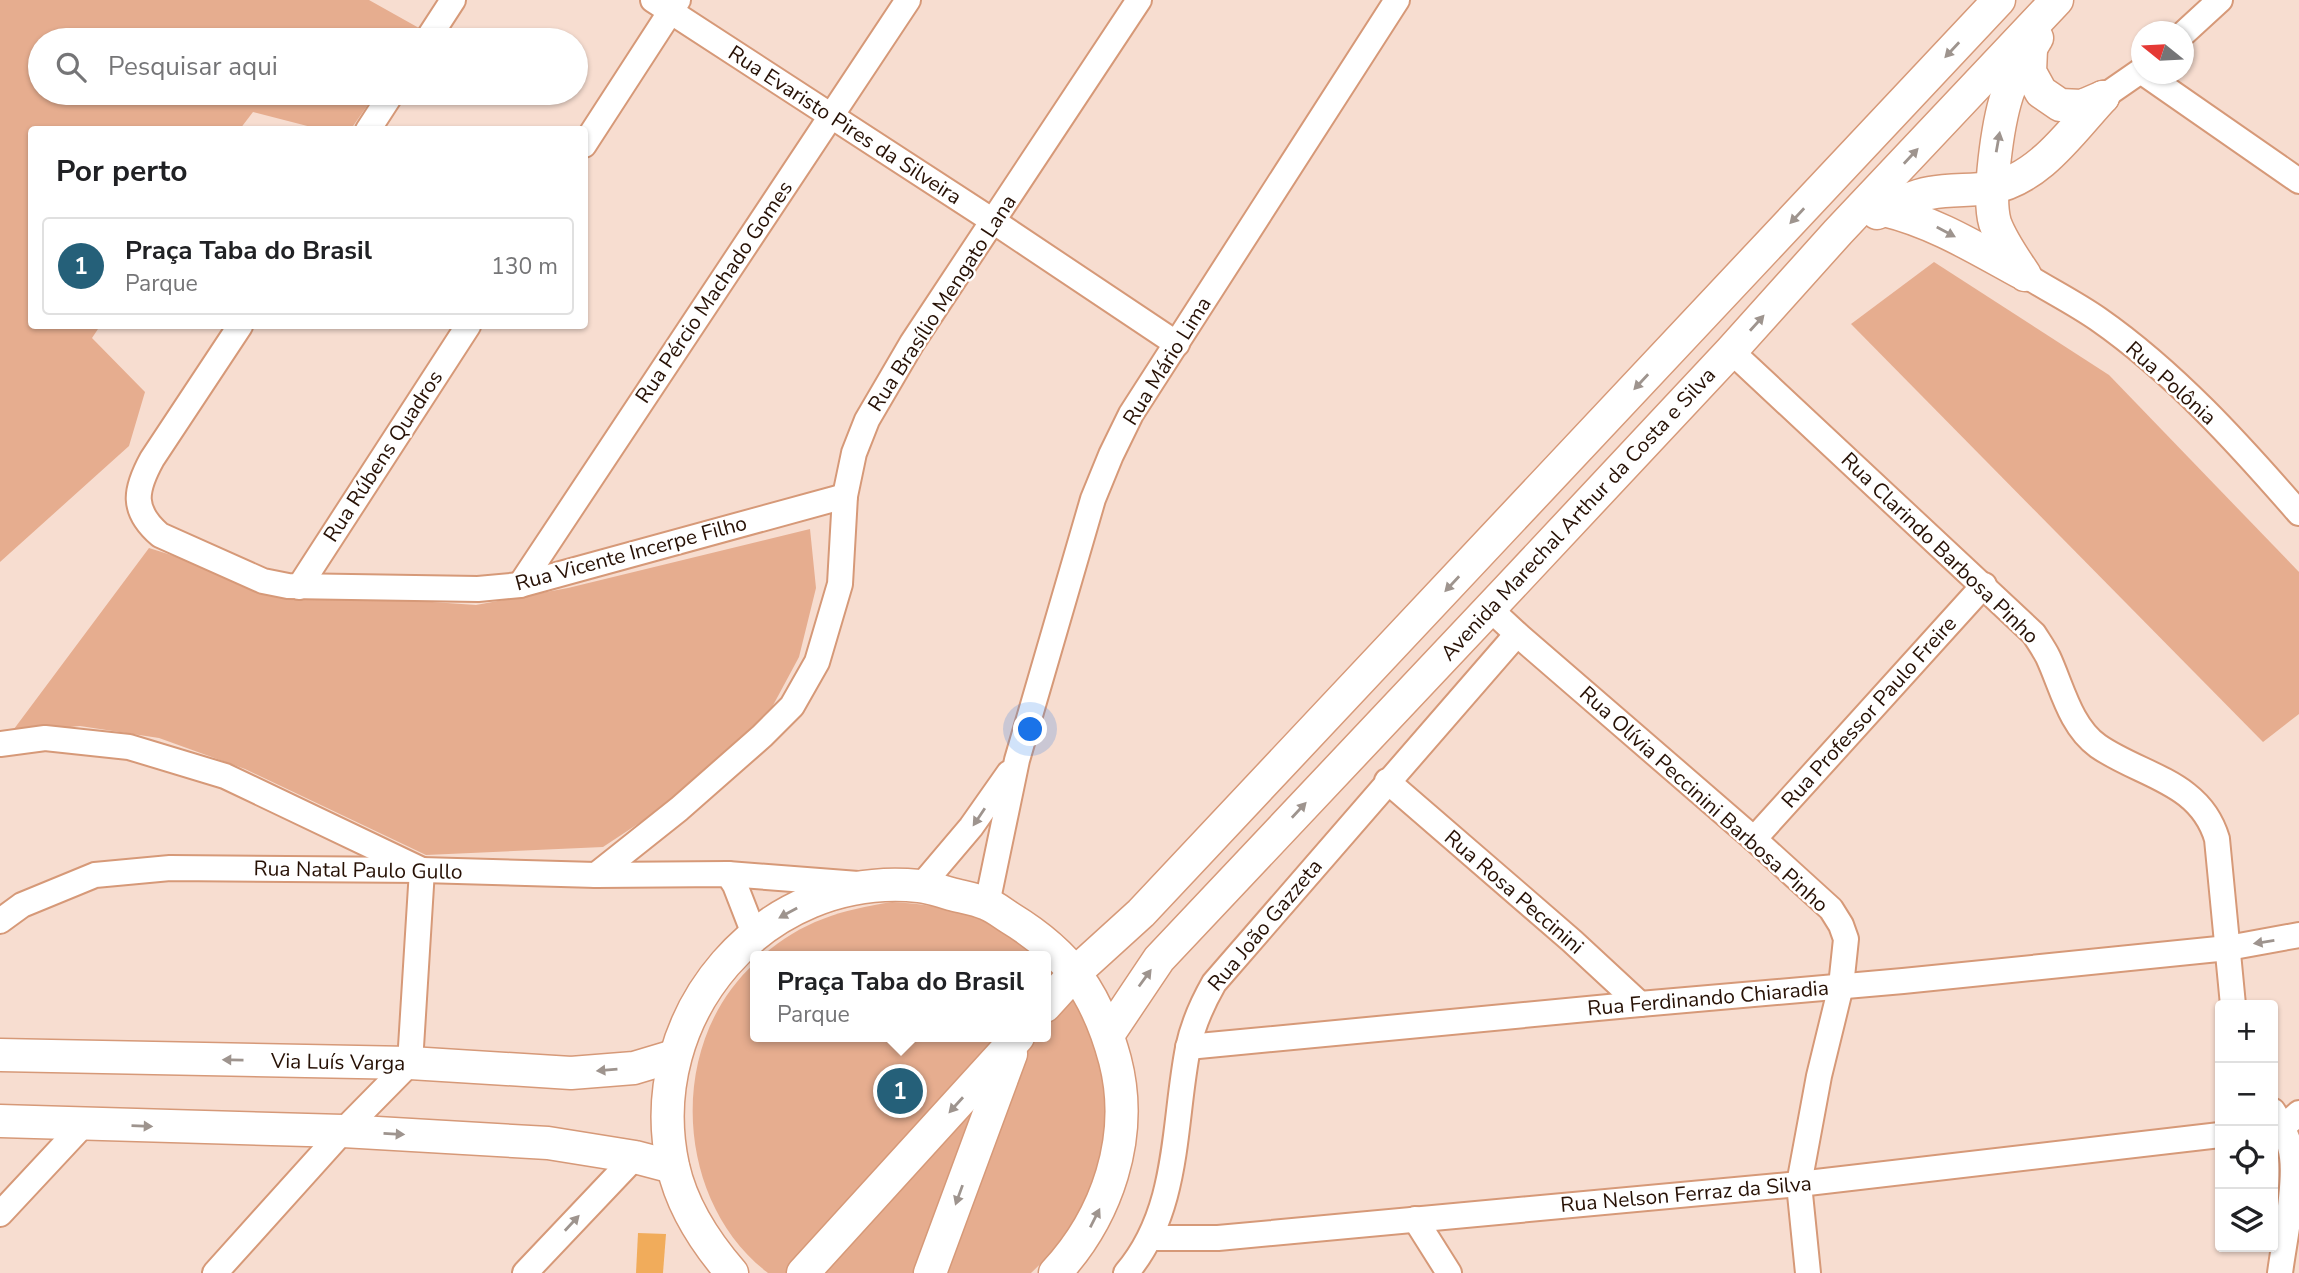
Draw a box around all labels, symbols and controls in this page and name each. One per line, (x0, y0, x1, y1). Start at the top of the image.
north arrow (2131, 21, 2194, 84)
search box (28, 28, 588, 105)
street label: Rua Evaristo Pires da Silveira (723, 39, 967, 211)
one-way arrow (1944, 41, 1960, 59)
icon: search (52, 48, 90, 86)
text: Pesquisar aqui (108, 49, 278, 84)
one-way arrow (1993, 131, 2004, 153)
one-way arrow (1902, 148, 1918, 165)
text: Por perto (56, 151, 187, 192)
street label: Rua Pércio Machado Gomes (629, 175, 799, 409)
street label: Rua Brasílio Mengato Lana (861, 189, 1023, 417)
one-way arrow (1789, 207, 1805, 224)
one-way arrow (1936, 226, 1956, 238)
text: Praça Taba do Brasil (125, 233, 372, 268)
text: 1 (74, 251, 88, 282)
text: 130 m (491, 251, 558, 282)
text: Parque (125, 268, 198, 299)
street label: Rua Mário Lima (1116, 292, 1218, 430)
one-way arrow (1748, 315, 1764, 332)
street label: Rua Polônia (2120, 335, 2222, 431)
street label: Avenida Marechal Arthur da Costa e Silva (1434, 361, 1722, 667)
street label: Rua Rúbens Quadros (317, 365, 449, 547)
one-way arrow (1633, 373, 1649, 391)
street label: Rua Clarindo Barbosa Pinho (1835, 446, 2045, 650)
street label: Rua Vicente Incerpe Filho (512, 509, 750, 597)
one-way arrow (1444, 575, 1460, 593)
street label: Rua Professor Paulo Freire (1775, 610, 1963, 814)
street label: Rua Olívia Peccinini Barbosa Pinho (1574, 680, 1834, 918)
your location (1013, 712, 1047, 746)
one-way arrow (1290, 802, 1306, 819)
one-way arrow (972, 807, 985, 827)
street label: Rua Rosa Peccinini (1438, 824, 1590, 960)
street label: Rua João Gazzeta (1201, 853, 1329, 997)
street label: Rua Natal Paulo Gullo (253, 854, 463, 886)
one-way arrow (777, 906, 797, 918)
one-way arrow (2253, 937, 2275, 948)
popup (750, 951, 1051, 1042)
text: Praça Taba do Brasil (777, 964, 1024, 999)
one-way arrow (1138, 969, 1152, 987)
street label: Rua Ferdinando Chiaradia (1586, 973, 1830, 1023)
text: Parque (777, 999, 850, 1030)
map controls (2215, 1000, 2278, 1252)
button: + (2215, 1000, 2278, 1063)
street label: Via Luís Varga (270, 1047, 405, 1077)
one-way arrow (222, 1054, 244, 1065)
button: − (2215, 1063, 2278, 1126)
one-way arrow (596, 1065, 618, 1076)
pin: 1 (877, 1065, 923, 1117)
one-way arrow (948, 1096, 964, 1114)
one-way arrow (131, 1120, 153, 1131)
button: locate (2215, 1126, 2278, 1189)
one-way arrow (383, 1129, 405, 1140)
street label: Rua Nelson Ferraz da Silva (1559, 1169, 1813, 1219)
one-way arrow (953, 1185, 964, 1206)
button: layers (2215, 1189, 2278, 1252)
one-way arrow (1089, 1208, 1100, 1228)
one-way arrow (564, 1215, 580, 1232)

